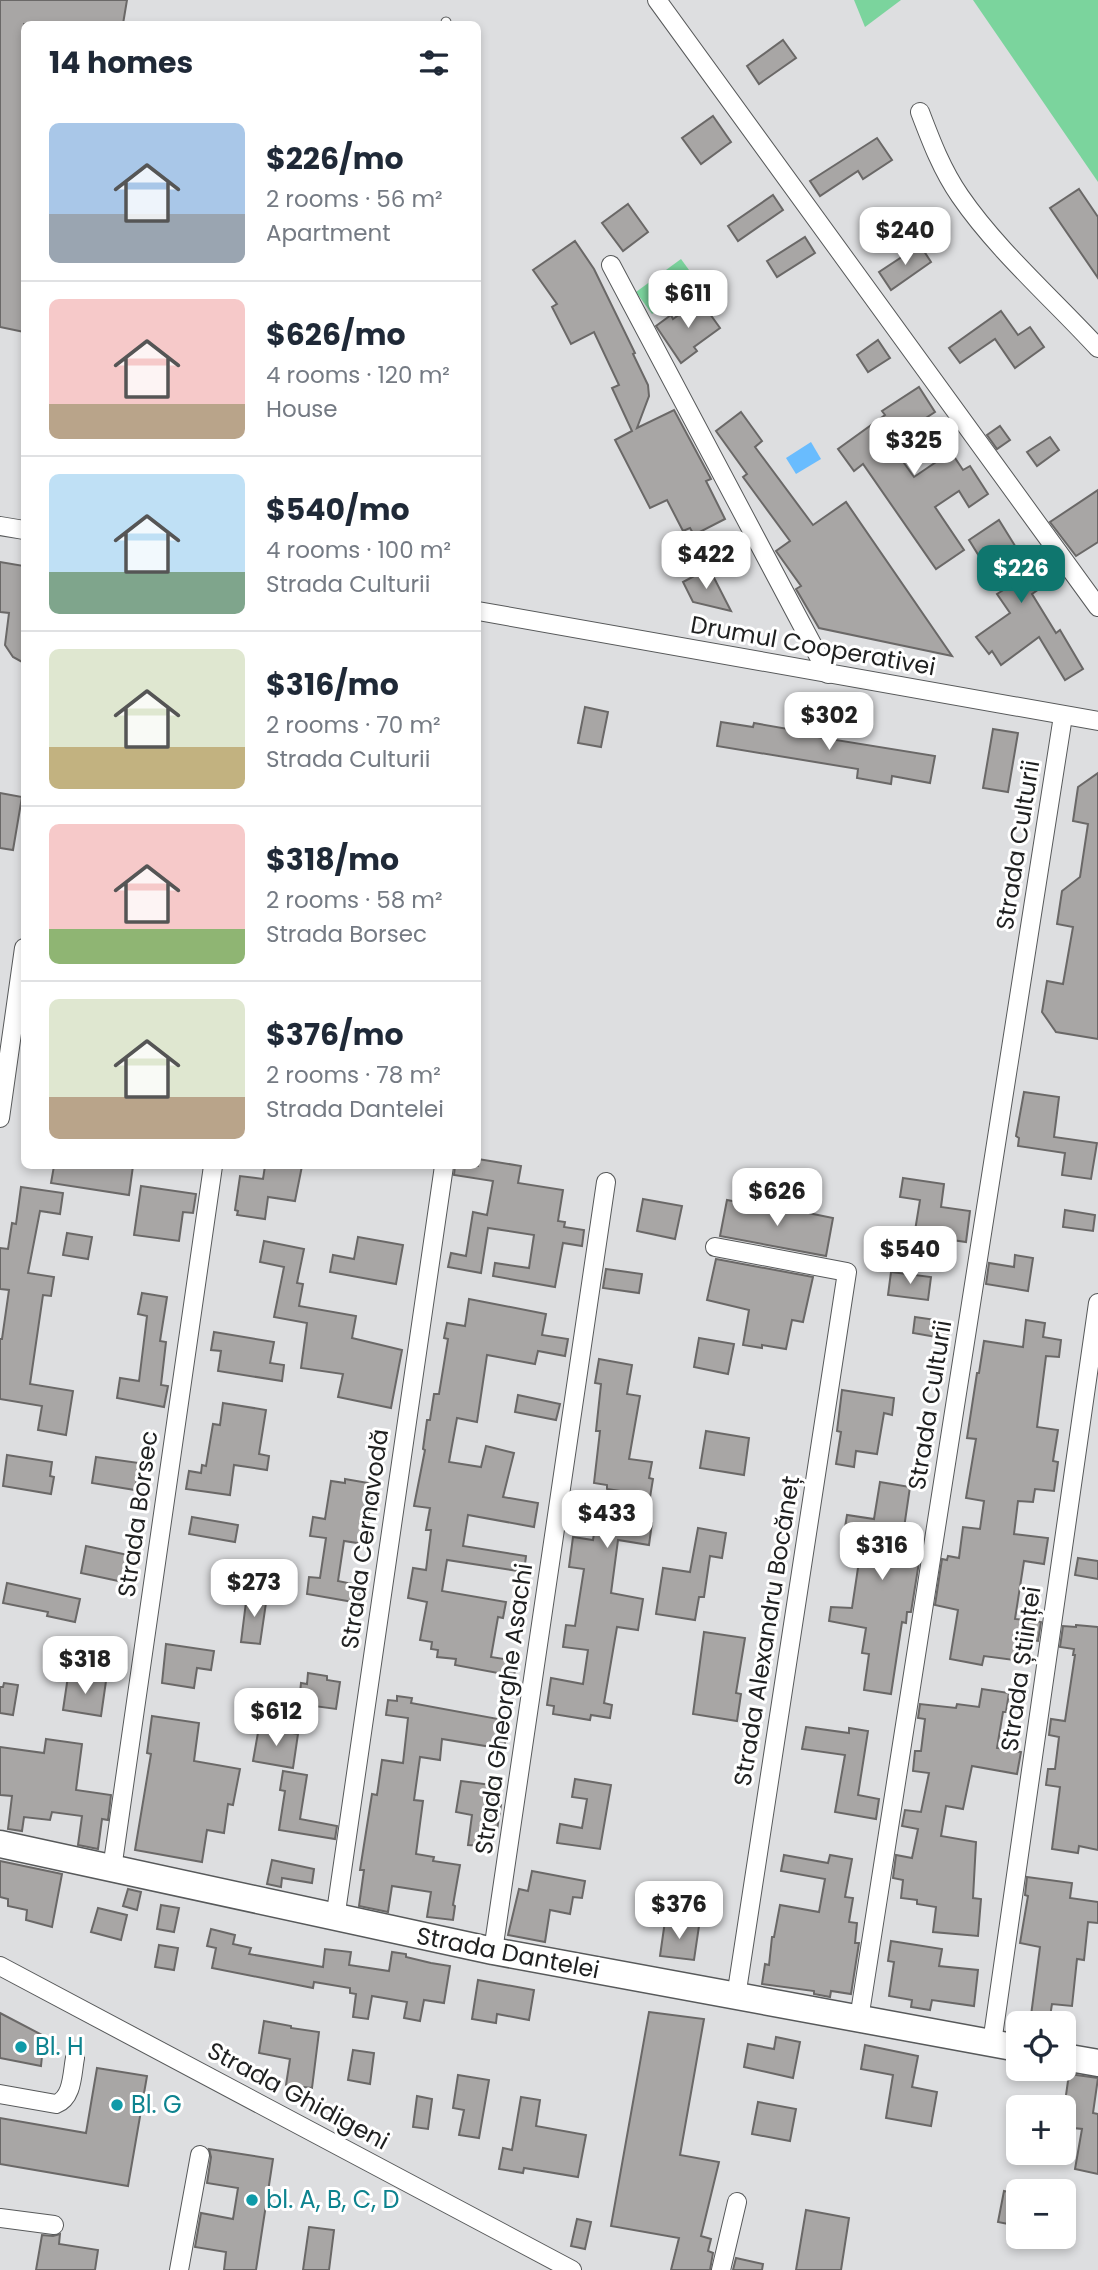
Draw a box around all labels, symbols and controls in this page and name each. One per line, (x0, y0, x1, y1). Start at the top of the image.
text: 14 homes (49, 41, 193, 84)
icon: filters (415, 44, 453, 82)
text: $226/mo (266, 137, 404, 180)
icon: home (105, 151, 189, 235)
text: 2 rooms · 56 m² (266, 183, 443, 215)
pin: $240 (864, 208, 946, 267)
text: $240 (876, 214, 934, 246)
text: Apartment (266, 217, 391, 249)
pin: $611 (647, 270, 729, 330)
text: $611 (664, 277, 712, 309)
text: $626/mo (266, 313, 406, 356)
icon: home (105, 327, 189, 411)
text: 4 rooms · 120 m² (266, 359, 450, 391)
text: House (266, 393, 338, 425)
pin: $325 (873, 418, 955, 477)
text: $325 (885, 424, 943, 456)
text: $540/mo (266, 488, 410, 531)
icon: home (105, 502, 189, 586)
pin: $422 (665, 532, 747, 591)
text: 4 rooms · 100 m² (266, 534, 451, 566)
text: $422 (678, 538, 734, 570)
pin: $226 (980, 546, 1062, 605)
text: $226 (993, 552, 1049, 584)
text: Strada Culturii (266, 568, 430, 600)
street label: Drumul Cooperativei (688, 608, 938, 683)
text: $316/mo (266, 663, 399, 706)
icon: home (105, 677, 189, 761)
pin: $302 (788, 692, 870, 752)
text: $302 (800, 699, 858, 731)
text: 2 rooms · 70 m² (266, 709, 441, 741)
text: Strada Culturii (266, 743, 430, 775)
street label: Strada Culturii (988, 758, 1047, 932)
text: $318/mo (266, 838, 399, 881)
icon: home (105, 852, 189, 936)
text: 2 rooms · 58 m² (266, 884, 443, 916)
text: Strada Borsec (266, 918, 427, 950)
text: $376/mo (266, 1013, 404, 1056)
icon: home (105, 1027, 189, 1111)
text: 2 rooms · 78 m² (266, 1059, 441, 1091)
text: Strada Dantelei (266, 1093, 444, 1125)
pin: $626 (736, 1168, 818, 1228)
text: $626 (748, 1175, 806, 1207)
pin: $540 (869, 1226, 951, 1286)
text: $540 (880, 1233, 940, 1265)
street label: Strada Culturii (900, 1318, 959, 1492)
street label: Strada Cernavodă (333, 1427, 396, 1651)
street label: Strada Borsec (109, 1429, 166, 1599)
street label: Strada Alexandru Bocăneț (726, 1473, 807, 1788)
pin: $433 (566, 1490, 648, 1550)
text: $433 (578, 1497, 636, 1529)
pin: $316 (841, 1522, 923, 1582)
text: $316 (856, 1529, 908, 1561)
pin: $273 (213, 1560, 295, 1619)
street label: Strada Gheorghe Asachi (467, 1561, 540, 1857)
text: $273 (227, 1566, 281, 1598)
street label: Strada Științei (993, 1584, 1048, 1754)
pin: $318 (44, 1636, 126, 1696)
text: $318 (59, 1643, 111, 1675)
pin: $612 (235, 1688, 317, 1748)
text: $612 (250, 1695, 302, 1727)
pin: $376 (638, 1882, 720, 1941)
text: $376 (651, 1888, 707, 1920)
street label: Strada Dantelei (414, 1919, 602, 1986)
map controls (1006, 2011, 1076, 2249)
button: locate (1006, 2011, 1076, 2081)
place label: Bl. H (35, 2030, 84, 2063)
street label: Strada Ghidigeni (202, 2034, 395, 2157)
marker: Bl. H (13, 2039, 29, 2055)
place label: Bl. G (131, 2088, 182, 2121)
button: + (1006, 2095, 1076, 2165)
marker: Bl. G (109, 2097, 125, 2113)
button: − (1006, 2179, 1076, 2249)
place label: bl. A, B, C, D (266, 2183, 399, 2216)
marker: bl. A, B, C, D (244, 2192, 260, 2208)

